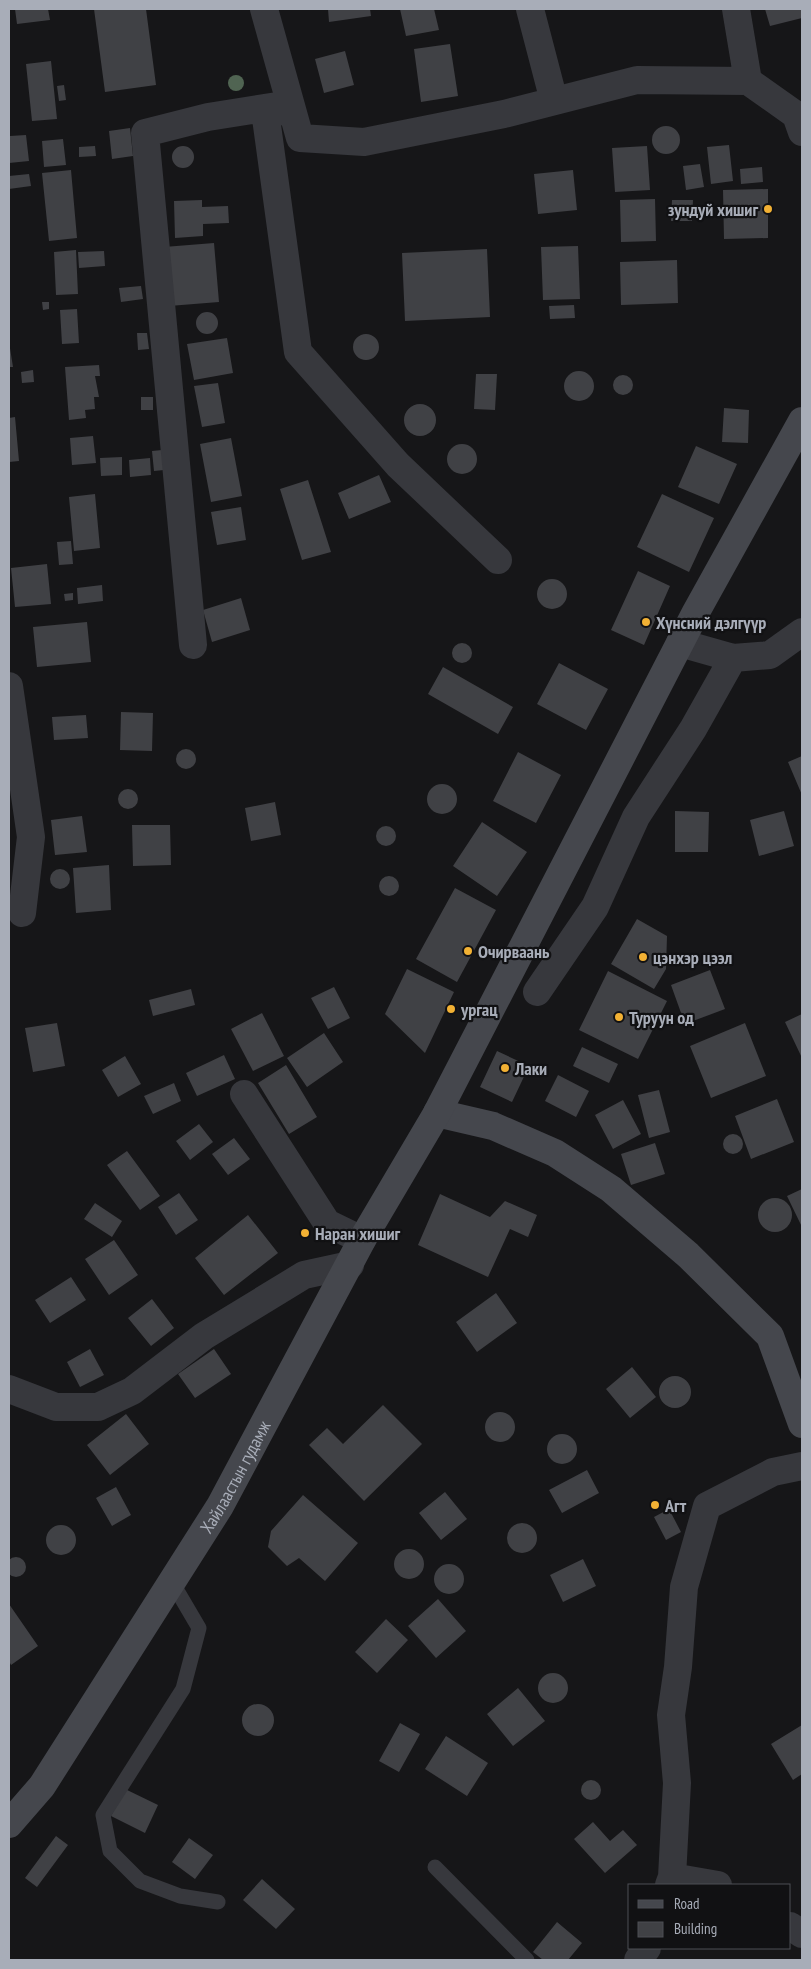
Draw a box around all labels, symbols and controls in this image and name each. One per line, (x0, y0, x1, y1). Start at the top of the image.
place label: зундуй хишиг (668, 198, 758, 221)
marker: зундуй хишиг (762, 203, 774, 215)
place label: Хүнсний дэлгүүр (656, 611, 766, 634)
marker: Хүнсний дэлгүүр (640, 616, 652, 628)
place label: Очирваань (478, 940, 550, 963)
marker: Очирваань (462, 945, 474, 957)
place label: цэнхэр цээл (653, 946, 732, 969)
marker: цэнхэр цээл (637, 951, 649, 963)
place label: ургац (460, 998, 498, 1021)
marker: ургац (445, 1003, 457, 1015)
place label: Туруун од (629, 1006, 694, 1029)
marker: Туруун од (613, 1011, 625, 1023)
place label: Лаки (514, 1057, 547, 1080)
marker: Лаки (499, 1062, 511, 1074)
place label: Наран хишиг (315, 1222, 401, 1245)
marker: Наран хишиг (299, 1227, 311, 1239)
street label: Хайлаастын гудамж (194, 1416, 275, 1537)
place label: Агт (664, 1494, 687, 1517)
marker: Агт (649, 1499, 661, 1511)
legend (628, 1884, 791, 1949)
text: Road (674, 1894, 700, 1913)
text: Building (674, 1919, 717, 1938)

